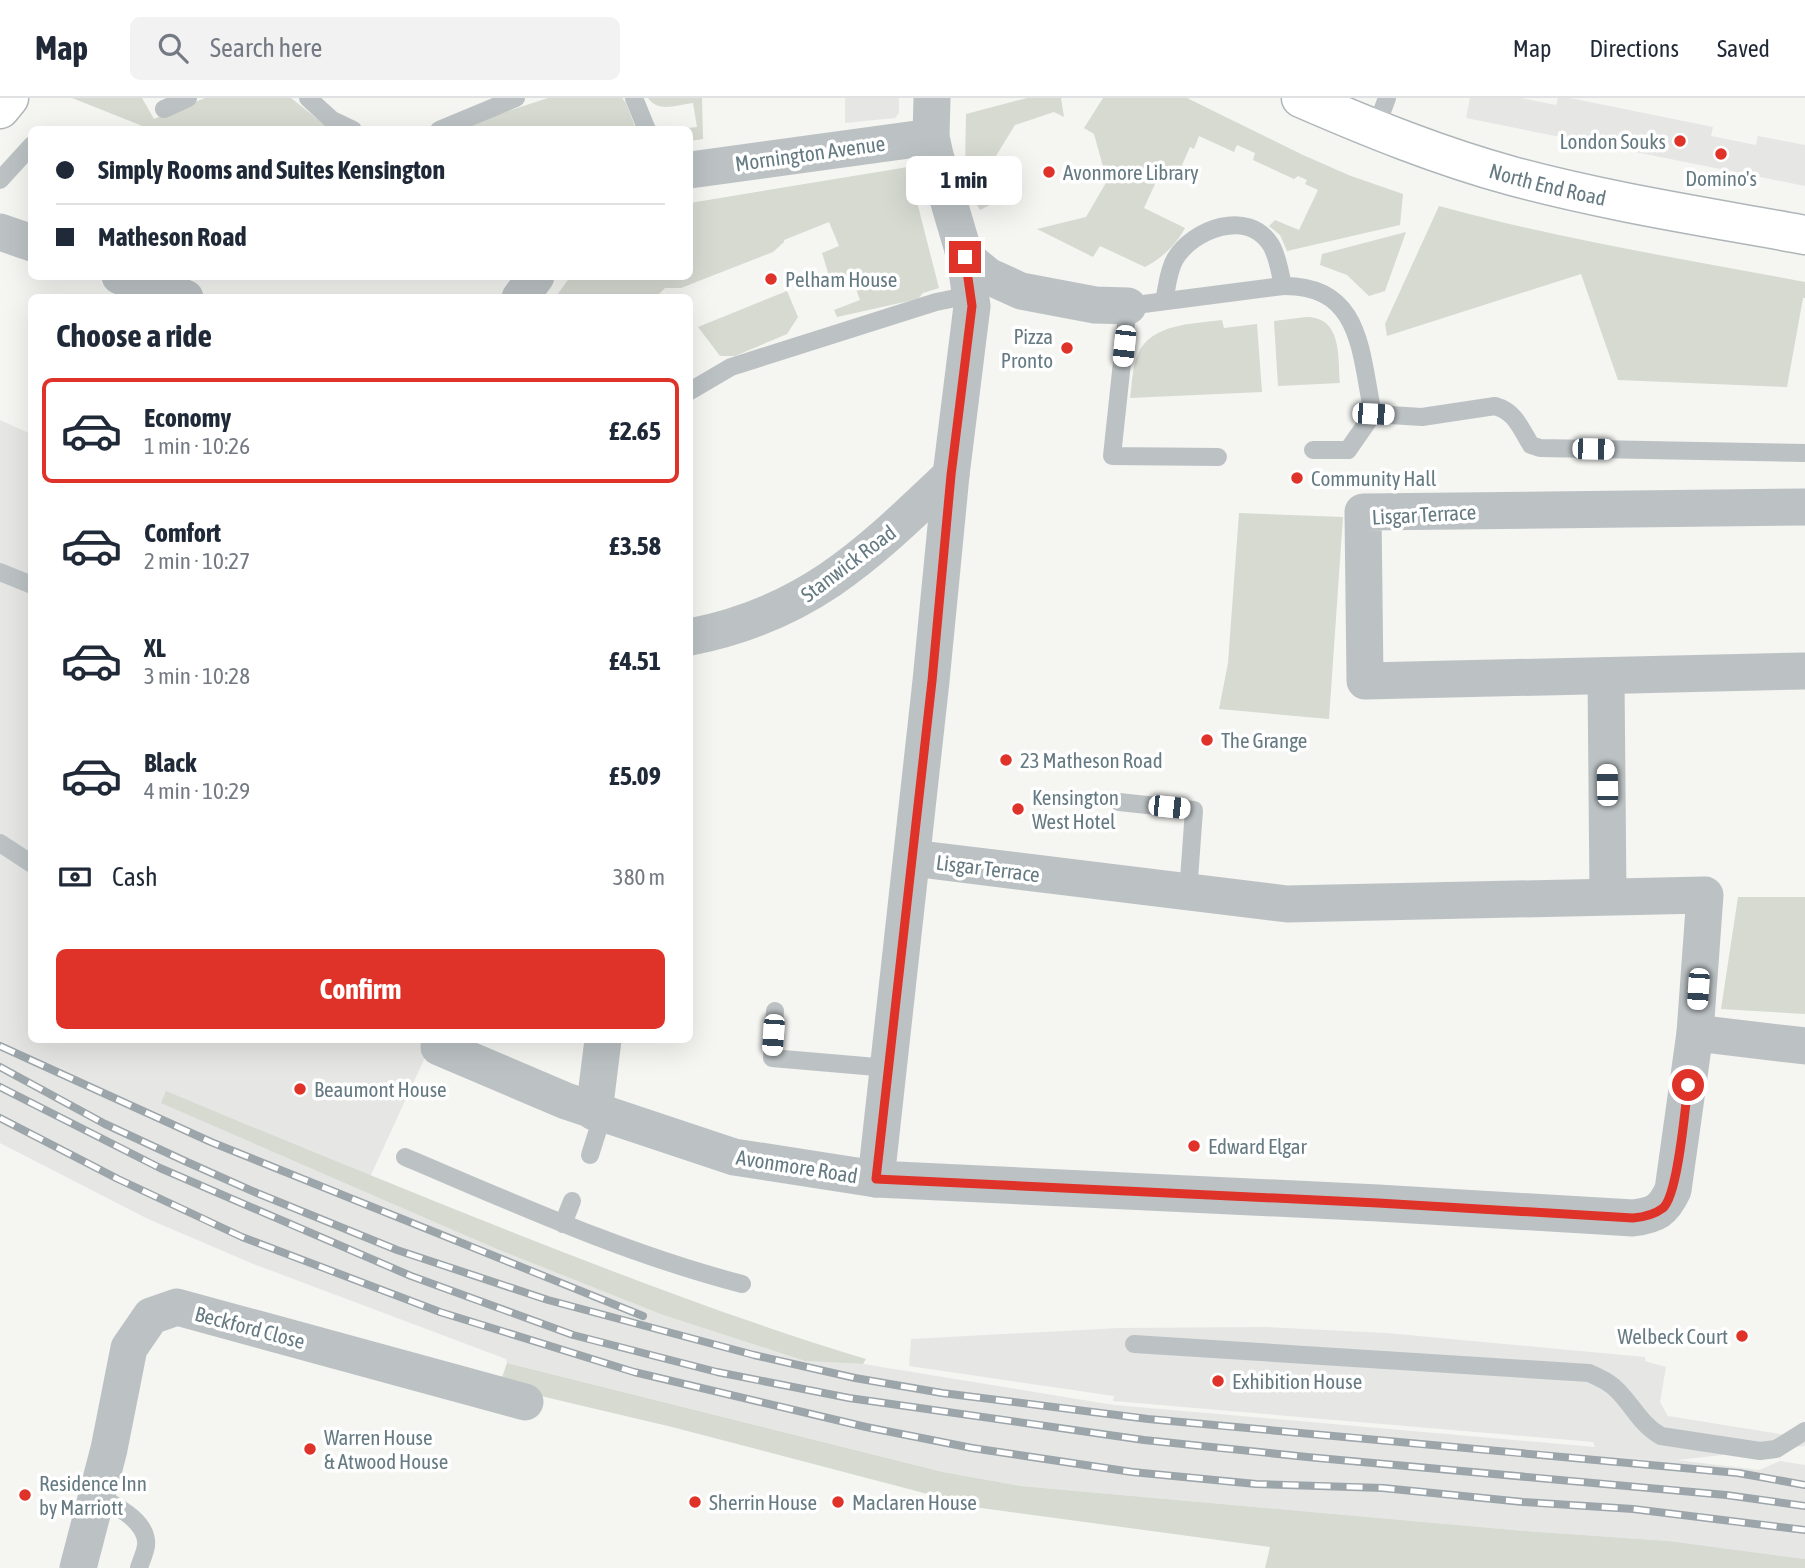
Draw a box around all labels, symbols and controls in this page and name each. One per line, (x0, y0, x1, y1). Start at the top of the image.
search box (130, 17, 620, 80)
text: Map (35, 29, 88, 67)
icon: search (154, 29, 192, 67)
text: Search here (210, 33, 322, 63)
text: Map (1513, 35, 1551, 62)
text: Directions (1589, 35, 1679, 62)
text: Saved (1717, 35, 1770, 62)
place label: London Souks (1559, 129, 1666, 153)
street label: Mornington Avenue (733, 131, 887, 175)
marker: London Souks (1672, 133, 1688, 149)
marker: Domino's (1713, 146, 1729, 162)
text: Simply Rooms and Suites Kensington (98, 155, 445, 185)
callout: 1 min (907, 156, 1023, 204)
street label: North End Road (1487, 158, 1608, 210)
place label: Avonmore Library (1063, 160, 1199, 184)
marker: Avonmore Library (1041, 164, 1057, 180)
place label: Domino's (1685, 166, 1757, 190)
text: 1 min (941, 167, 987, 193)
text: Matheson Road (98, 222, 247, 252)
route end (949, 241, 981, 273)
place label: Pelham House (785, 267, 897, 291)
marker: Pelham House (763, 271, 779, 287)
text: Choose a ride (56, 317, 212, 354)
place label: Pizza Pronto (1001, 324, 1053, 372)
car (1112, 324, 1137, 368)
marker: Pizza Pronto (1059, 340, 1075, 356)
icon: car (60, 399, 123, 462)
car (1352, 402, 1395, 426)
text: Economy (144, 403, 231, 433)
text: £2.65 (609, 416, 661, 446)
text: 1 min · 10:26 (144, 433, 250, 459)
car (1572, 438, 1615, 460)
place label: Community Hall (1311, 466, 1437, 490)
marker: Community Hall (1289, 470, 1305, 486)
street label: Lisgar Terrace (1371, 499, 1477, 529)
icon: car (60, 514, 123, 577)
text: Comfort (144, 518, 221, 548)
street label: Stanwick Road (796, 520, 900, 606)
text: £3.58 (609, 531, 661, 561)
text: 2 min · 10:27 (144, 548, 250, 574)
icon: car (60, 629, 123, 692)
text: XL (144, 633, 166, 663)
text: £4.51 (609, 646, 661, 676)
text: 3 min · 10:28 (144, 663, 250, 689)
place label: The Grange (1221, 728, 1307, 752)
marker: The Grange (1199, 732, 1215, 748)
icon: car (60, 744, 123, 807)
text: Black (144, 748, 196, 778)
place label: 23 Matheson Road (1020, 748, 1163, 772)
marker: 23 Matheson Road (998, 752, 1014, 768)
text: £5.09 (609, 761, 661, 791)
car (1597, 764, 1618, 806)
text: 4 min · 10:29 (144, 778, 250, 804)
place label: Kensington West Hotel (1032, 785, 1119, 833)
car (1148, 794, 1191, 820)
marker: Kensington West Hotel (1010, 801, 1026, 817)
street label: Lisgar Terrace (935, 850, 1041, 886)
icon: cash (56, 858, 94, 896)
text: Cash (112, 862, 158, 892)
text: 380 m (613, 864, 665, 890)
button: Confirm (56, 949, 665, 1029)
car (1687, 967, 1710, 1011)
car (762, 1013, 785, 1057)
route start (1672, 1069, 1704, 1101)
place label: Beaumont House (314, 1077, 447, 1101)
marker: Beaumont House (292, 1081, 308, 1097)
place label: Edward Elgar (1208, 1134, 1308, 1158)
marker: Edward Elgar (1186, 1138, 1202, 1154)
street label: Avonmore Road (735, 1145, 859, 1187)
street label: Beckford Close (192, 1301, 308, 1353)
place label: Welbeck Court (1618, 1324, 1728, 1348)
marker: Welbeck Court (1734, 1328, 1750, 1344)
place label: Exhibition House (1232, 1369, 1362, 1393)
marker: Exhibition House (1210, 1373, 1226, 1389)
place label: Warren House & Atwood House (324, 1425, 448, 1473)
marker: Warren House & Atwood House (302, 1441, 318, 1457)
place label: Residence Inn by Marriott (39, 1471, 147, 1519)
marker: Residence Inn by Marriott (17, 1487, 33, 1503)
place label: Sherrin House (709, 1490, 817, 1514)
place label: Maclaren House (852, 1490, 977, 1514)
marker: Sherrin House (687, 1494, 703, 1510)
marker: Maclaren House (830, 1494, 846, 1510)

